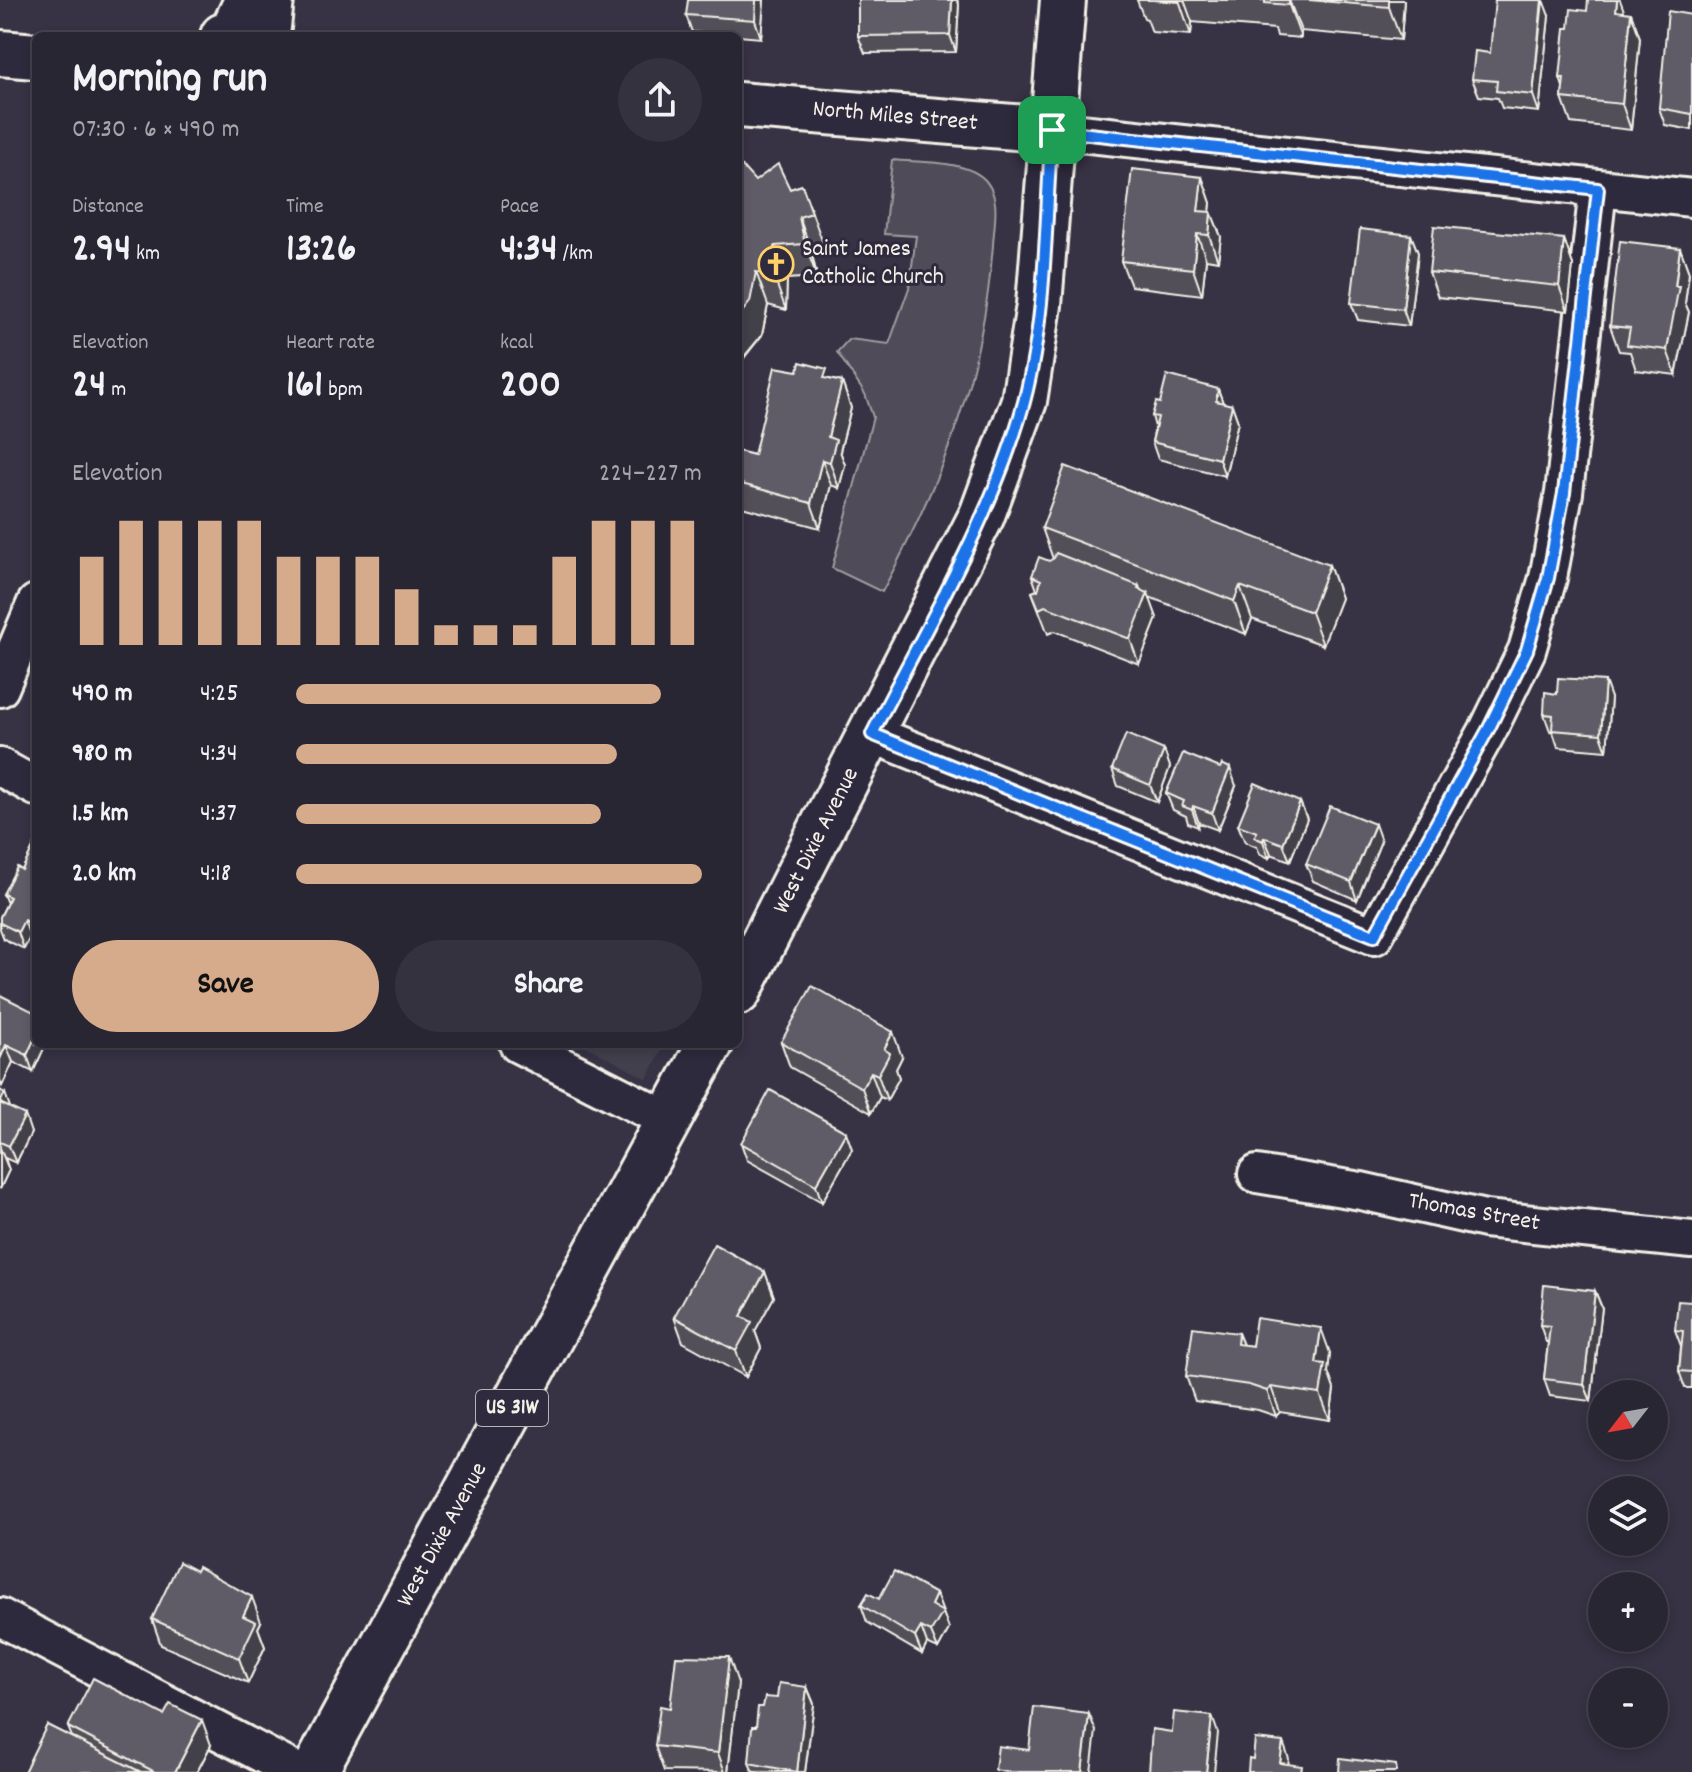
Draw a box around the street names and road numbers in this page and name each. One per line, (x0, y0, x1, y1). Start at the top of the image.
street label: North Miles Street (811, 93, 979, 141)
street label: West Dixie Avenue (765, 762, 869, 920)
street label: Thomas Street (1406, 1185, 1543, 1241)
road number: US 31W (476, 1390, 548, 1426)
street label: West Dixie Avenue (389, 1457, 497, 1613)

